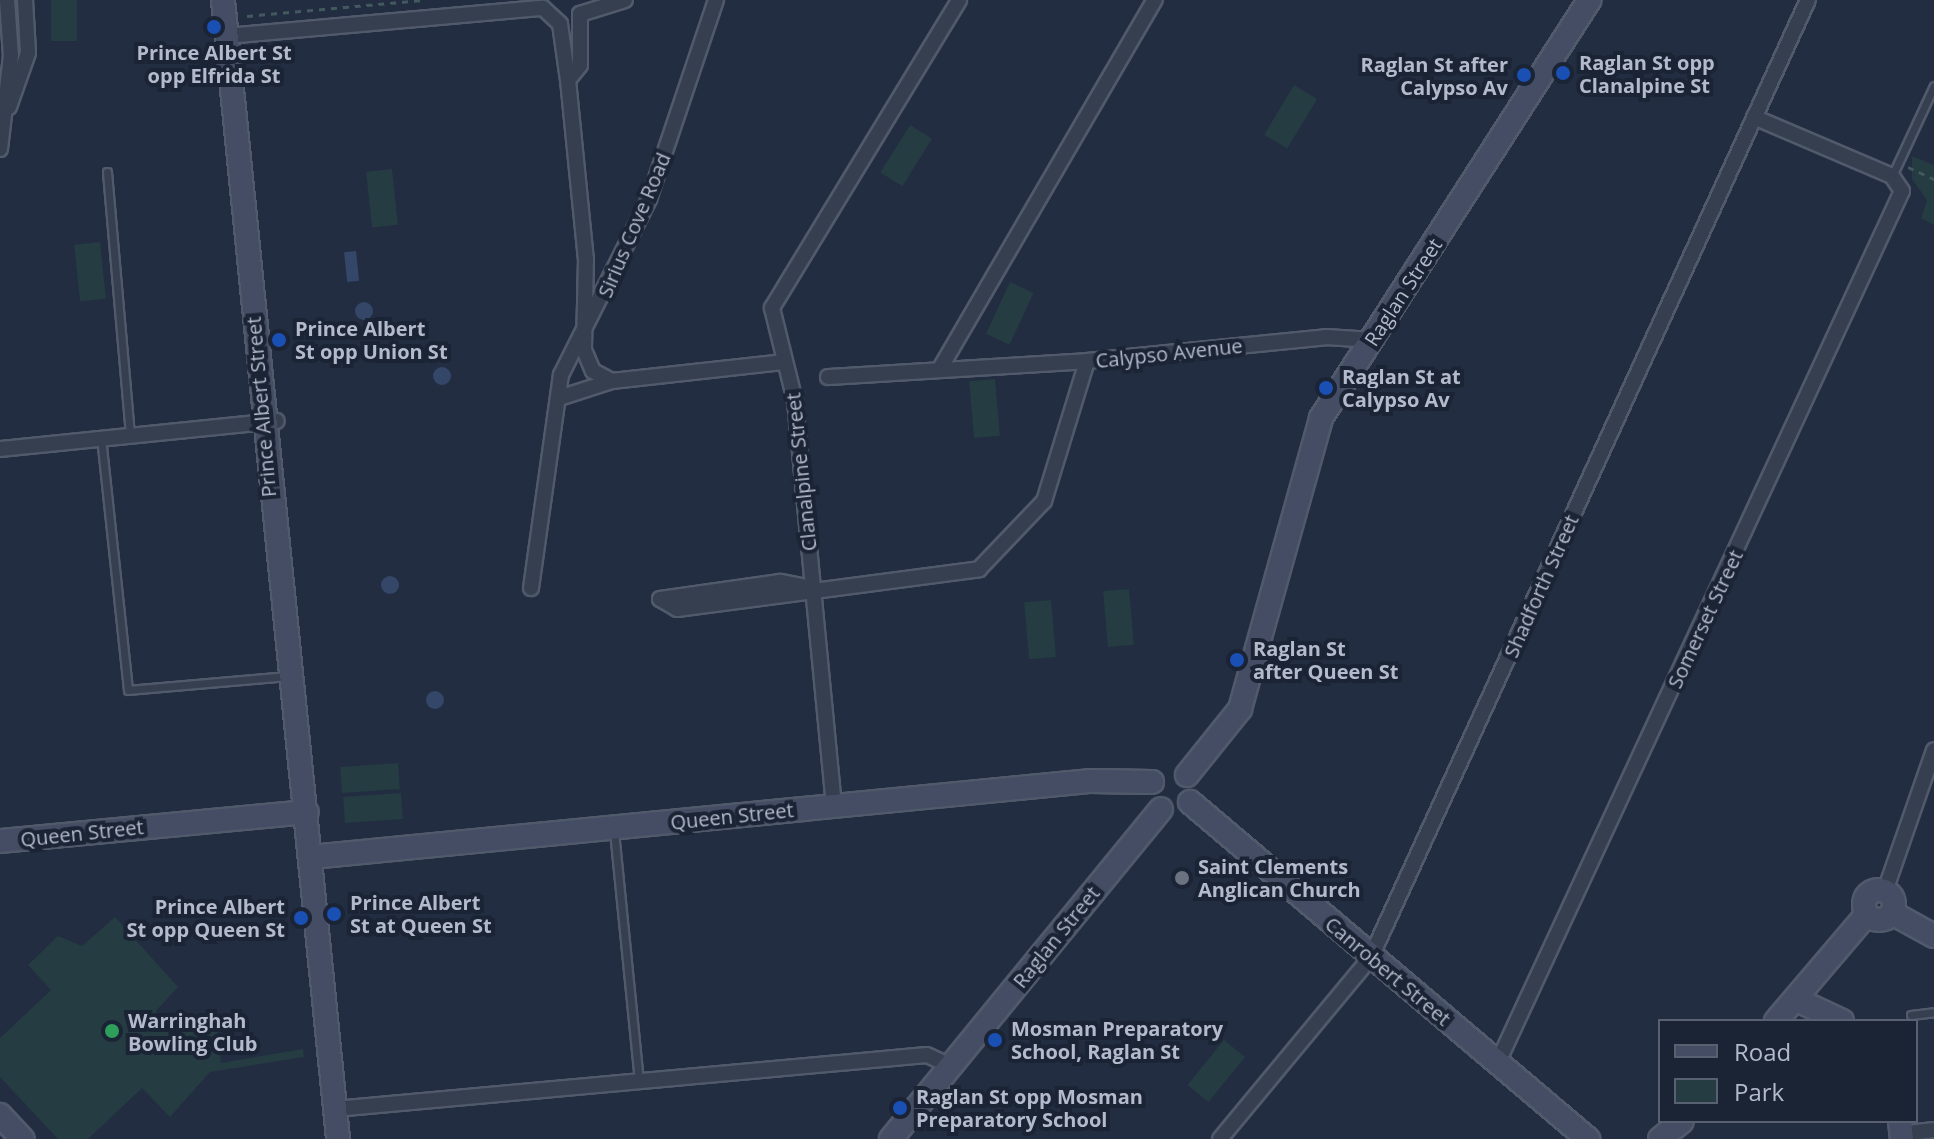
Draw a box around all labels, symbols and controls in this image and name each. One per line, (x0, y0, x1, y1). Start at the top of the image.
marker: Prince Albert St opp Elfrida St (205, 18, 223, 36)
place label: Prince Albert St opp Elfrida St (136, 40, 292, 87)
place label: Raglan St opp Clanalpine St (1579, 50, 1715, 97)
place label: Raglan St after Calypso Av (1361, 52, 1508, 99)
marker: Raglan St opp Clanalpine St (1554, 64, 1572, 82)
marker: Raglan St after Calypso Av (1515, 66, 1533, 84)
street label: Sirius Cove Road (593, 149, 675, 301)
street label: Raglan Street (1359, 234, 1447, 350)
street label: Prince Albert Street (241, 316, 281, 498)
place label: Prince Albert St opp Union St (295, 316, 448, 363)
marker: Prince Albert St opp Union St (270, 331, 288, 349)
street label: Calypso Avenue (1094, 333, 1244, 373)
place label: Raglan St at Calypso Av (1342, 364, 1461, 411)
marker: Raglan St at Calypso Av (1317, 379, 1335, 397)
street label: Clanalpine Street (781, 392, 821, 552)
street label: Shadforth Street (1499, 511, 1583, 661)
street label: Somerset Street (1662, 546, 1748, 692)
place label: Raglan St after Queen St (1253, 636, 1398, 683)
marker: Raglan St after Queen St (1228, 651, 1246, 669)
street label: Queen Street (669, 798, 795, 834)
street label: Queen Street (19, 815, 145, 851)
place label: Saint Clements Anglican Church (1198, 854, 1361, 901)
marker: Saint Clements Anglican Church (1173, 869, 1191, 887)
street label: Raglan Street (1008, 881, 1104, 993)
place label: Prince Albert St at Queen St (350, 890, 492, 937)
place label: Prince Albert St opp Queen St (126, 894, 285, 941)
marker: Prince Albert St at Queen St (325, 905, 343, 923)
marker: Prince Albert St opp Queen St (292, 909, 310, 927)
street label: Canrobert Street (1321, 912, 1455, 1030)
place label: Warringhah Bowling Club (128, 1008, 257, 1055)
place label: Mosman Preparatory School, Raglan St (1011, 1016, 1223, 1063)
legend (1658, 1019, 1918, 1123)
marker: Warringhah Bowling Club (103, 1022, 121, 1040)
marker: Mosman Preparatory School, Raglan St (986, 1031, 1004, 1049)
text: Road (1734, 1035, 1791, 1068)
text: Park (1734, 1075, 1784, 1108)
place label: Raglan St opp Mosman Preparatory School (916, 1084, 1143, 1131)
marker: Raglan St opp Mosman Preparatory School (891, 1099, 909, 1117)

